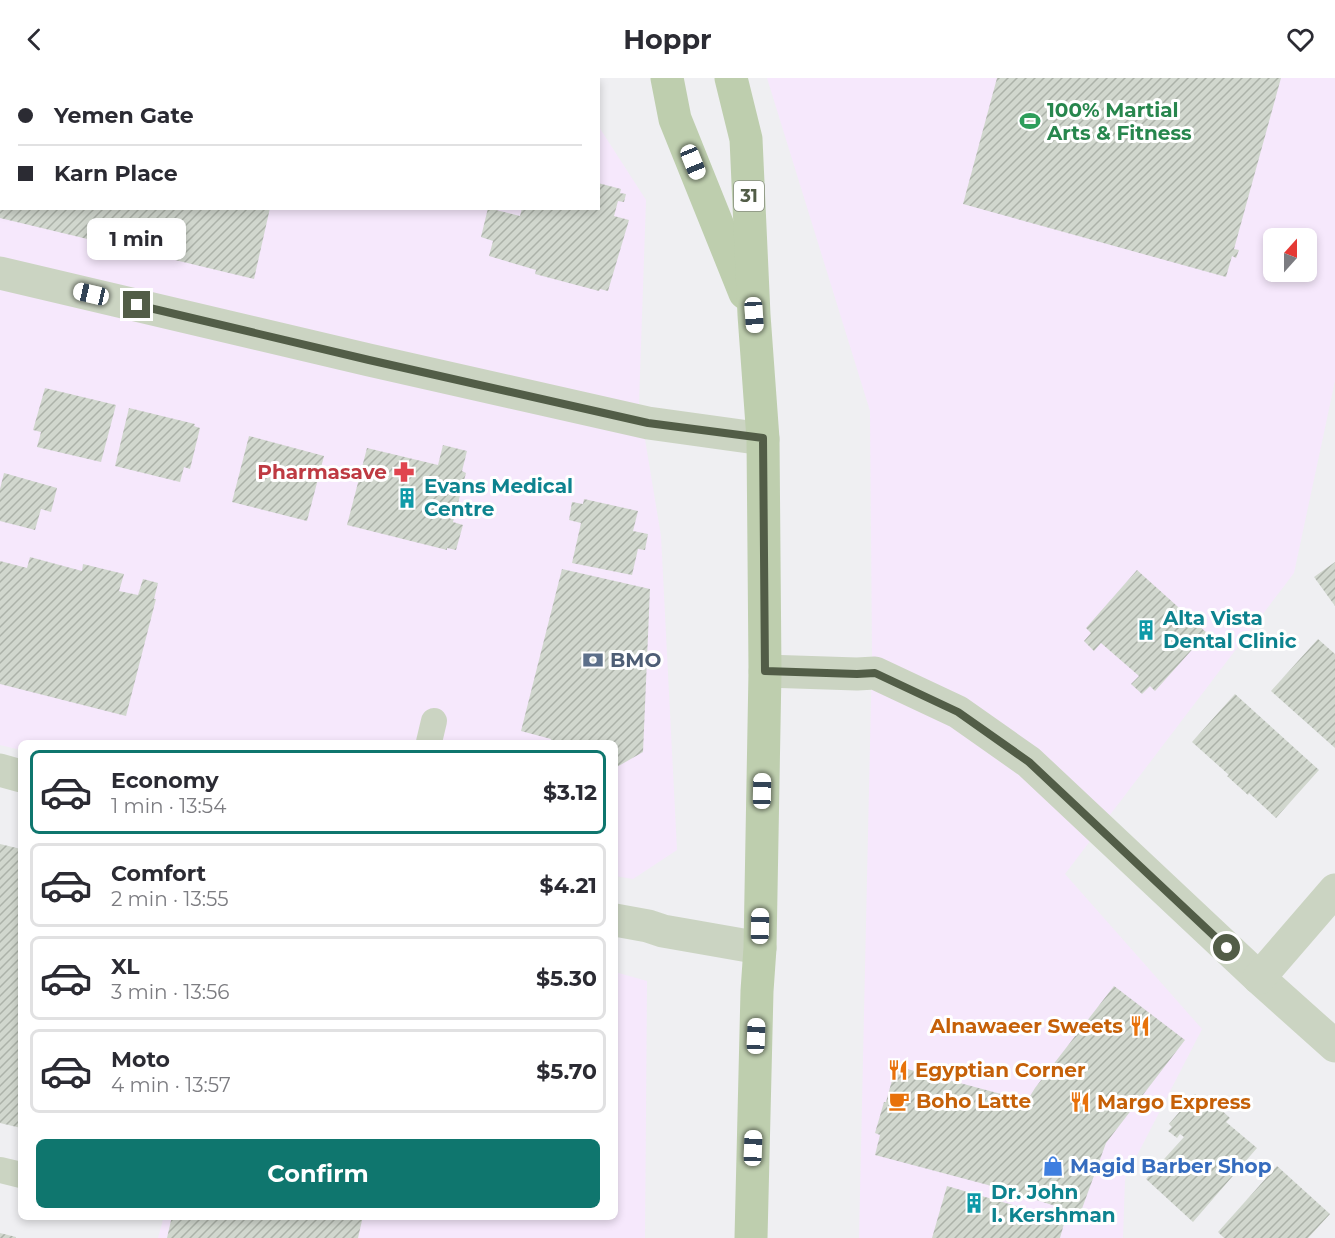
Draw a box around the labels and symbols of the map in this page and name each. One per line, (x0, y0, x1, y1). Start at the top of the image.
place label: 100% Martial Arts & Fitness (1046, 98, 1192, 145)
sports icon: 100% Martial Arts & Fitness (1018, 109, 1042, 133)
car (678, 142, 708, 182)
road number: 31 (734, 181, 764, 211)
callout: 1 min (88, 218, 186, 260)
north arrow (1263, 228, 1317, 282)
car (71, 281, 111, 307)
route end (123, 291, 150, 318)
car (744, 296, 764, 334)
place label: Pharmasave (257, 460, 387, 484)
pharmacy icon: Pharmasave (392, 460, 416, 484)
place label: Evans Medical Centre (424, 474, 573, 521)
building icon: Evans Medical Centre (395, 486, 419, 510)
place label: Alta Vista Dental Clinic (1162, 606, 1297, 653)
building icon: Alta Vista Dental Clinic (1134, 618, 1158, 642)
bank icon: BMO (581, 648, 605, 672)
place label: BMO (610, 648, 661, 672)
car (753, 773, 771, 809)
car (751, 908, 769, 944)
route start (1213, 934, 1240, 961)
place label: Alnawaeer Sweets (929, 1014, 1123, 1038)
restaurant icon: Alnawaeer Sweets (1128, 1014, 1152, 1038)
car (746, 1018, 766, 1054)
restaurant icon: Egyptian Corner (886, 1058, 910, 1082)
place label: Egyptian Corner (915, 1058, 1086, 1082)
cafe icon: Boho Latte (887, 1089, 911, 1113)
place label: Boho Latte (916, 1089, 1031, 1113)
restaurant icon: Margo Express (1068, 1090, 1092, 1114)
place label: Margo Express (1097, 1090, 1251, 1114)
car (743, 1130, 763, 1166)
shop icon: Magid Barber Shop (1041, 1154, 1065, 1178)
place label: Magid Barber Shop (1070, 1154, 1272, 1178)
place label: Dr. John I. Kershman (991, 1180, 1116, 1227)
building icon: Dr. John I. Kershman (962, 1191, 986, 1215)

